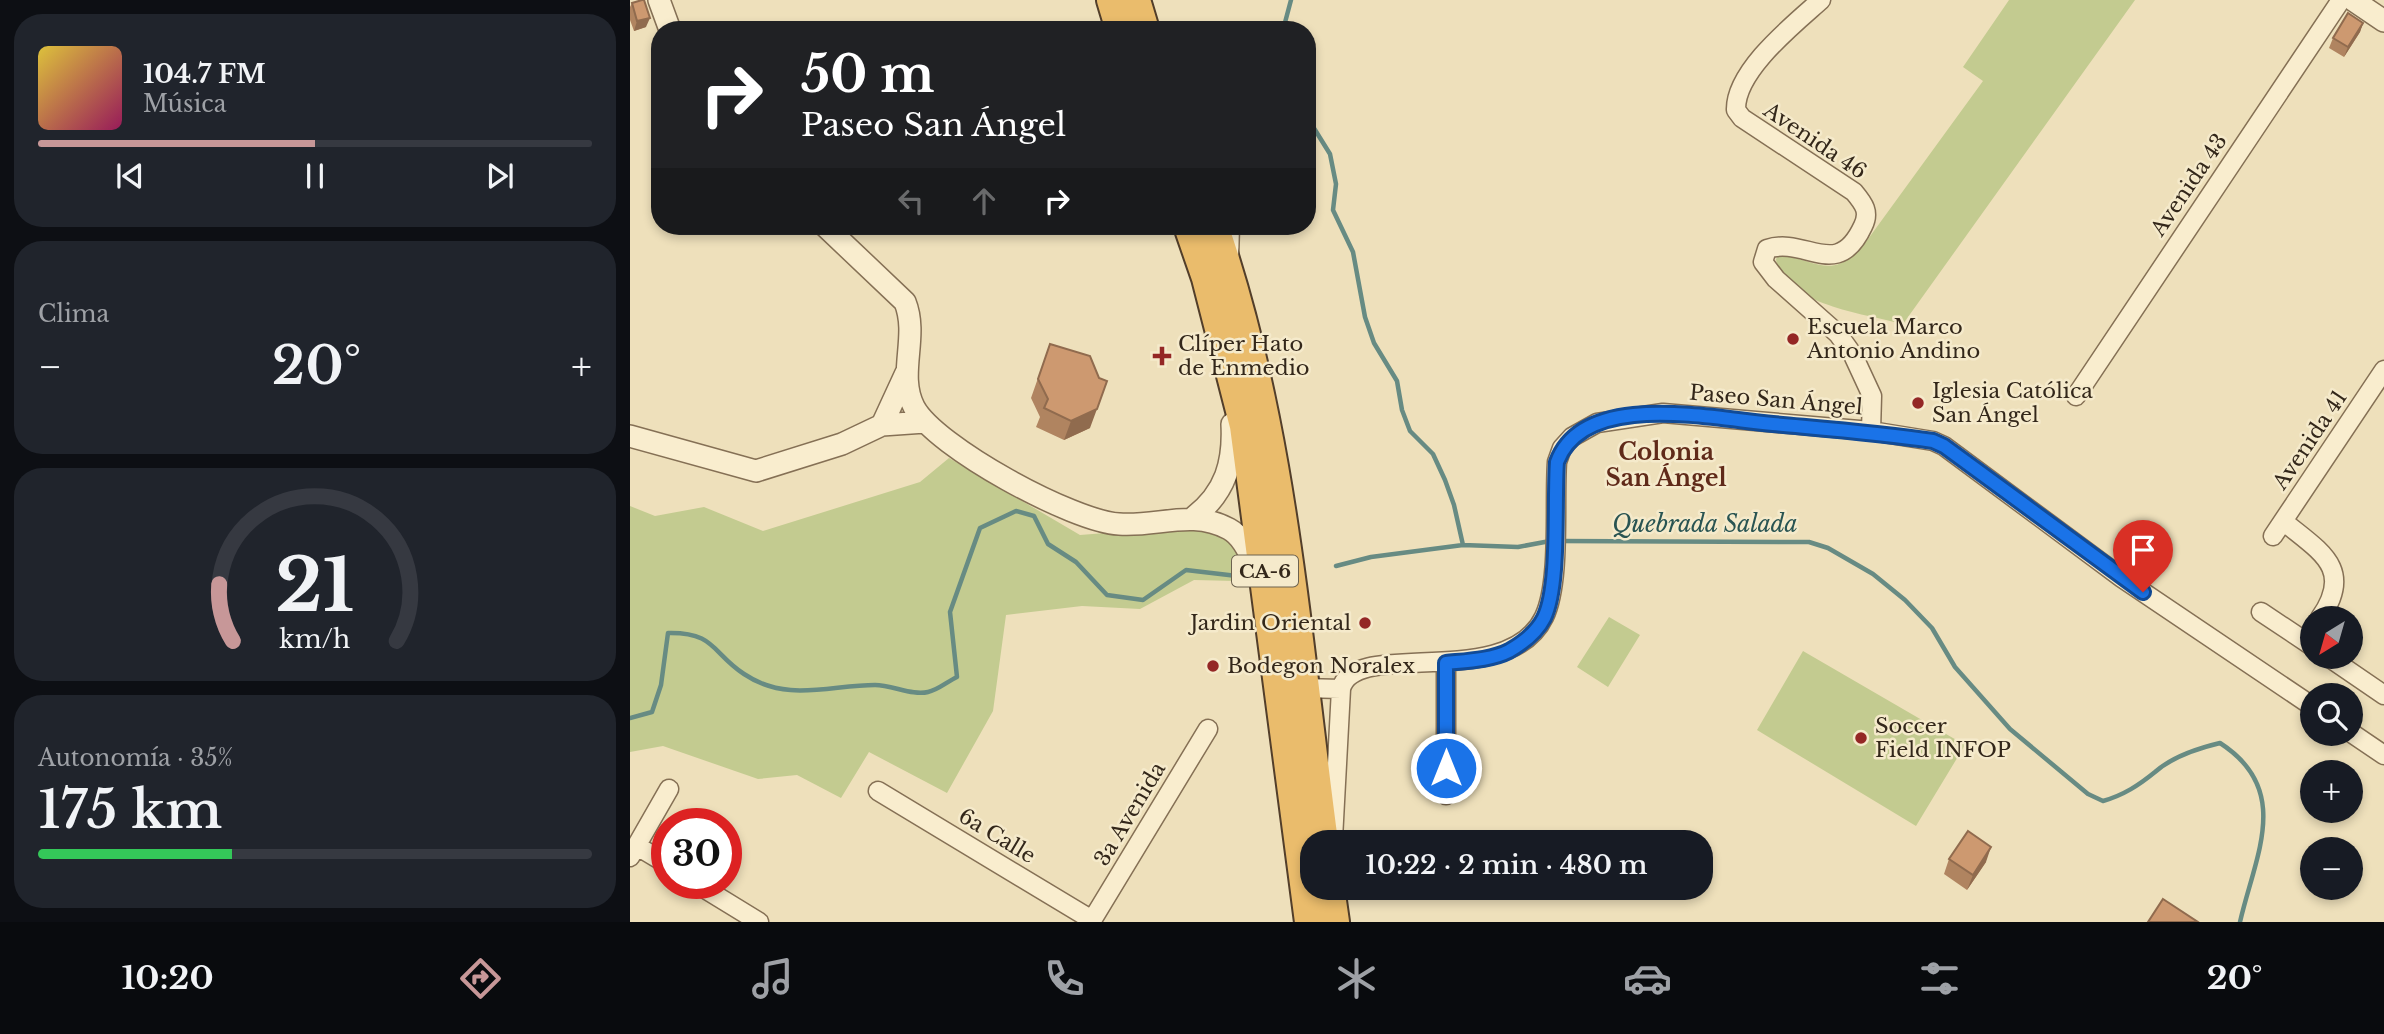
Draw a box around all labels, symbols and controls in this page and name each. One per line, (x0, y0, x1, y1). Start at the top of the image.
text: 50 m (801, 44, 934, 105)
icon: right (686, 49, 777, 140)
text: 104.7 FM (143, 58, 266, 90)
text: Música (143, 90, 226, 118)
street label: Avenida 46 (1758, 97, 1871, 185)
text: Paseo San Ángel (801, 105, 1066, 145)
street label: Avenida 43 (2145, 129, 2233, 242)
icon: previous (111, 157, 149, 195)
icon: pause (296, 157, 334, 195)
icon: next (481, 157, 519, 195)
icon: left (892, 182, 930, 220)
icon: ahead (965, 182, 1003, 220)
icon: right (1038, 182, 1076, 220)
text: Clima (38, 300, 109, 328)
place label: Escuela Marco Antonio Andino (1806, 314, 1980, 364)
place label: Clíper Hato de Enmedio (1178, 331, 1310, 381)
marker: Escuela Marco Antonio Andino (1785, 331, 1801, 347)
text: 20° (272, 334, 361, 398)
text: − (38, 343, 62, 390)
text: + (571, 343, 592, 390)
marker: Clíper Hato de Enmedio (1152, 346, 1172, 366)
place label: Iglesia Católica San Ángel (1932, 378, 2093, 428)
street label: Paseo San Ángel (1688, 379, 1864, 421)
street label: Avenida 41 (2267, 385, 2353, 495)
marker: Iglesia Católica San Ángel (1910, 395, 1926, 411)
district label: Colonia San Ángel (1605, 438, 1727, 492)
water label: Quebrada Salada (1612, 510, 1798, 538)
pin (2113, 520, 2173, 592)
icon: arrive (2124, 531, 2162, 569)
text: 21 (275, 540, 355, 631)
road number: CA-6 (1232, 556, 1298, 586)
north arrow (2300, 606, 2362, 668)
map controls (2300, 606, 2363, 900)
place label: Jardin Oriental (1187, 610, 1351, 636)
marker: Jardin Oriental (1357, 615, 1373, 631)
text: km/h (280, 623, 350, 654)
place label: Bodegon Noralex (1227, 653, 1415, 679)
marker: Bodegon Noralex (1205, 658, 1221, 674)
button: search (2300, 683, 2363, 746)
place label: Soccer Field INFOP (1875, 713, 2011, 763)
marker: Soccer Field INFOP (1853, 730, 1869, 746)
position arrow (1409, 731, 1483, 805)
text: Autonomía · 35% (38, 744, 233, 772)
street label: 3a Avenida (1089, 757, 1171, 871)
button: + (2300, 760, 2363, 823)
text: 175 km (38, 778, 222, 842)
street label: 6a Calle (954, 803, 1040, 869)
speed limit sign: 30 (651, 808, 742, 899)
button: − (2300, 837, 2363, 900)
text: 10:22 · 2 min · 480 m (1365, 849, 1648, 881)
icon: directions (456, 954, 505, 1003)
icon: music (748, 954, 797, 1003)
icon: phone (1040, 954, 1089, 1003)
icon: climate (1332, 954, 1381, 1003)
icon: car (1623, 954, 1672, 1003)
icon: filters (1915, 954, 1964, 1003)
text: 10:20 (121, 958, 214, 998)
text: 20° (2207, 958, 2263, 998)

